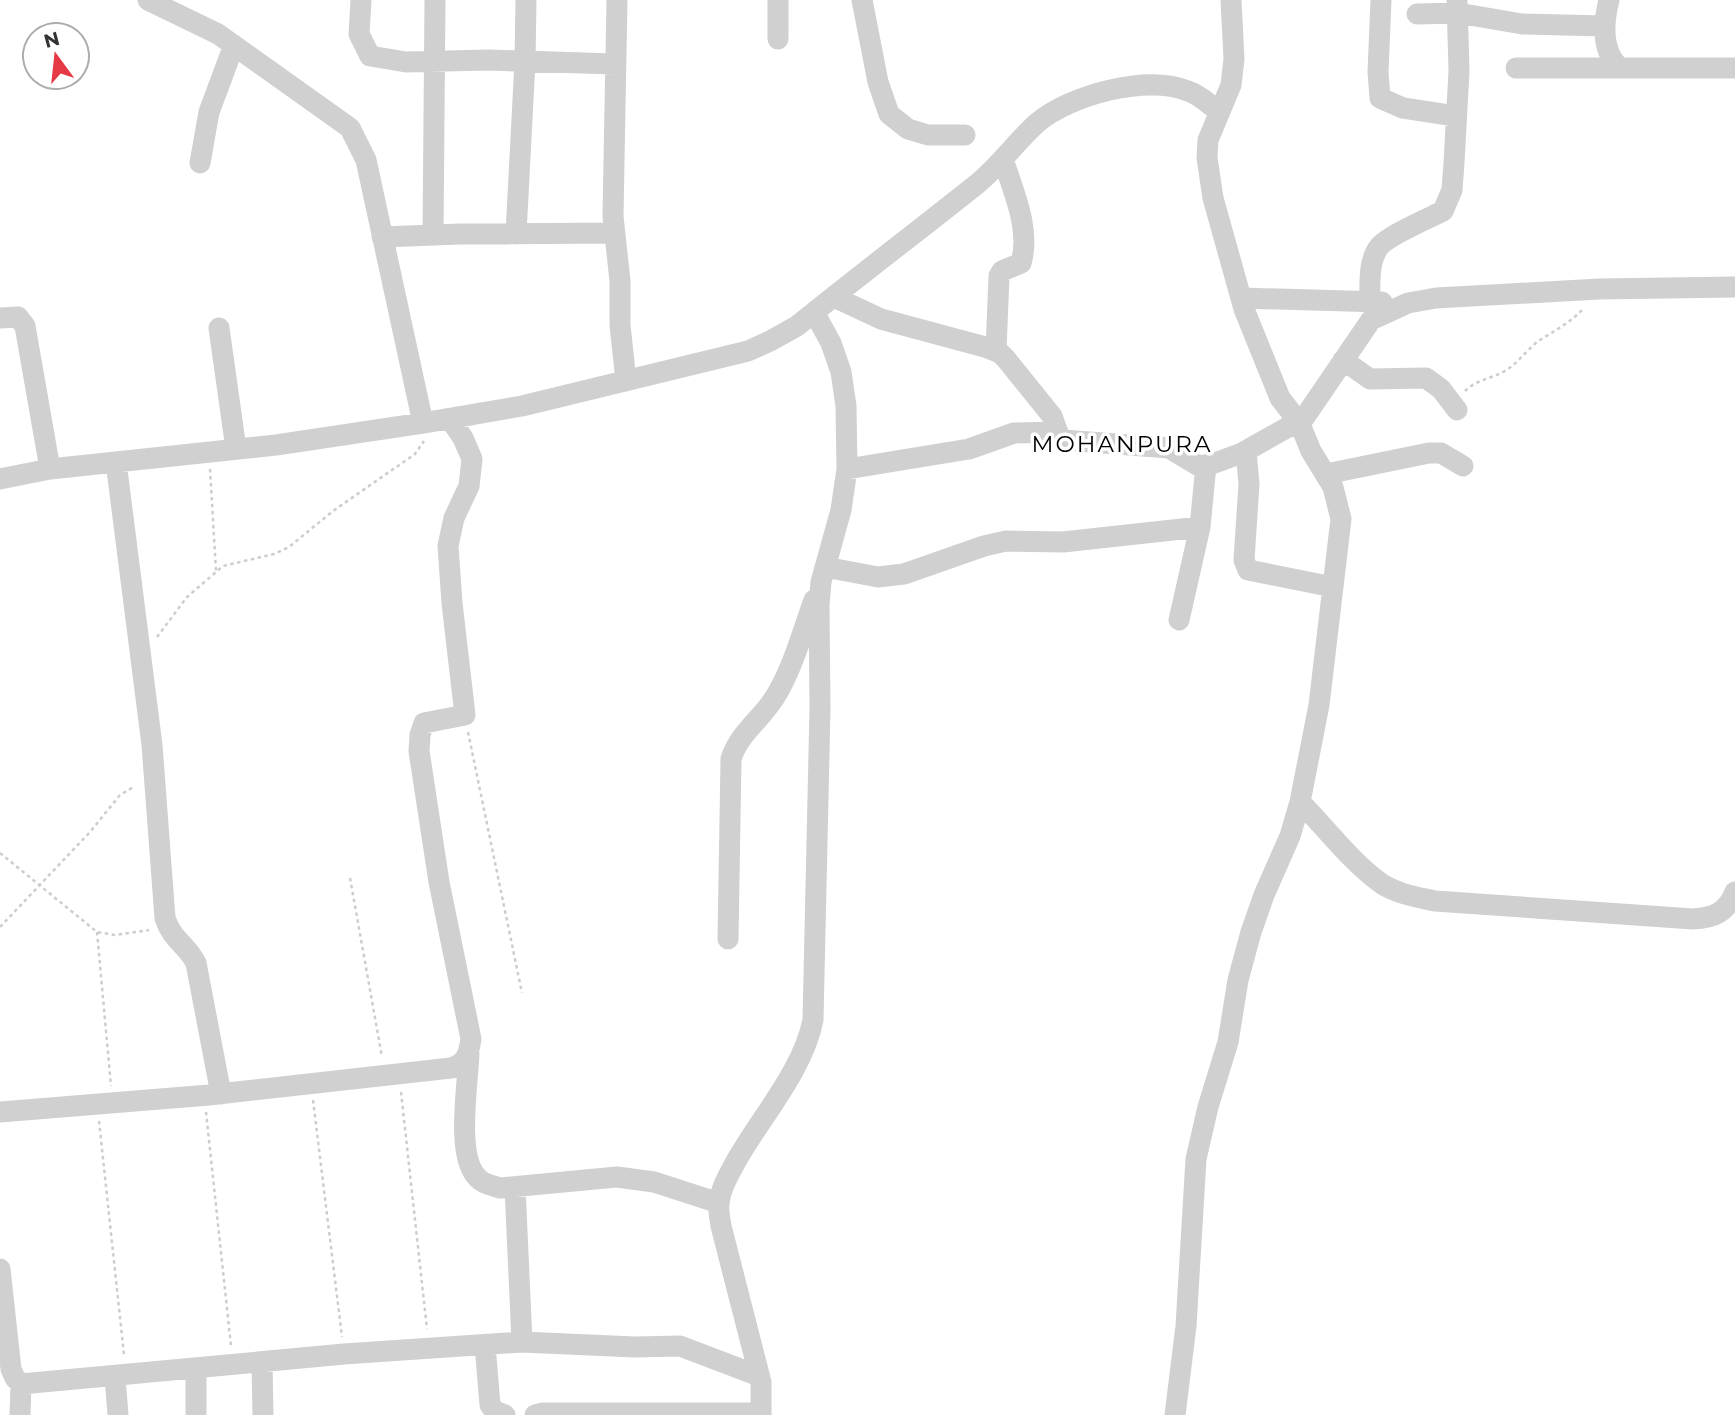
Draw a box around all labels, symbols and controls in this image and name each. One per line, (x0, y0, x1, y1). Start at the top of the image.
north arrow (21, 21, 91, 91)
text: N (41, 27, 62, 53)
district label: MOHANPURA (1032, 430, 1212, 458)

